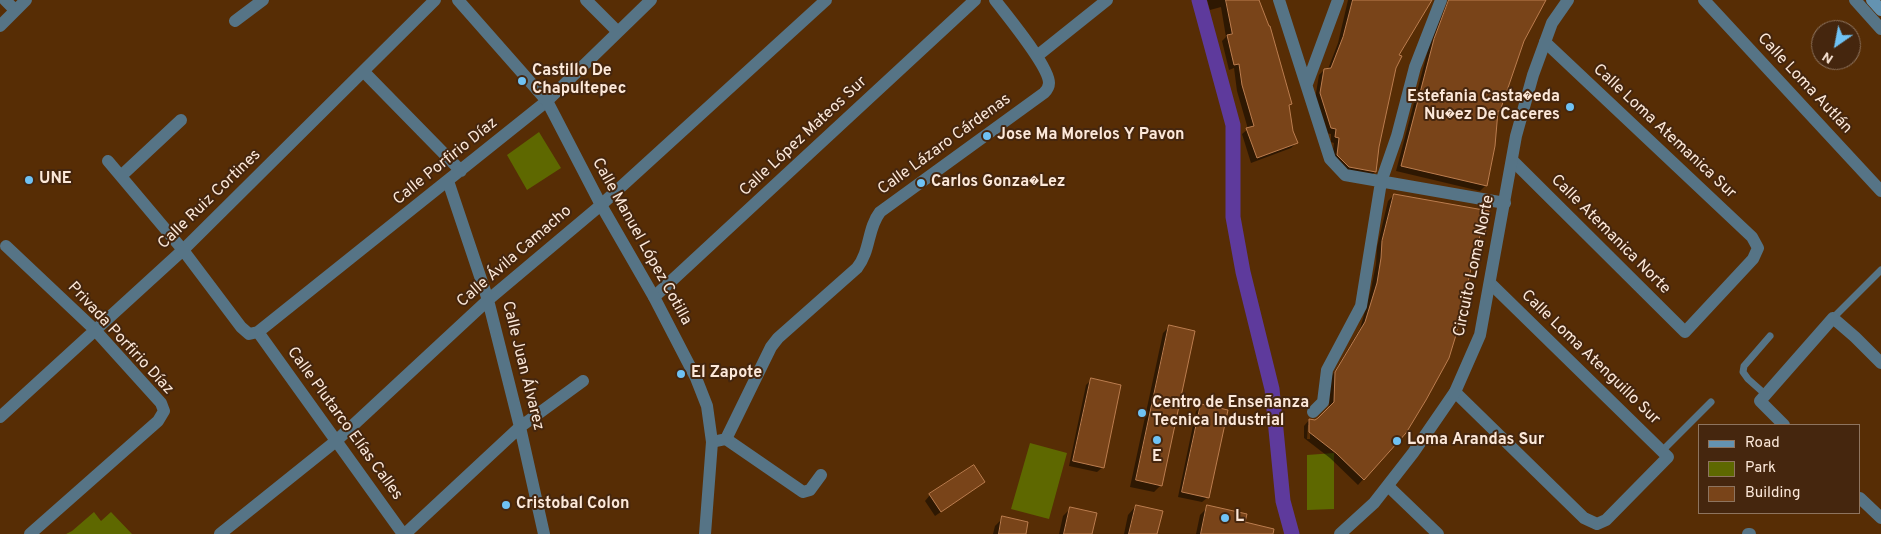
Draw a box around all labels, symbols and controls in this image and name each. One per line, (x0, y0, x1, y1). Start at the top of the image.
north arrow (1811, 20, 1861, 70)
street label: Calle Loma Autlán (1753, 30, 1855, 138)
text: N (1819, 47, 1837, 67)
street label: Calle Loma Atemanica Sur (1588, 61, 1740, 203)
place label: Castillo De Chapultepec (532, 62, 626, 100)
street label: Calle López Mateos Sur (736, 73, 872, 201)
marker: Castillo De Chapultepec (516, 75, 528, 87)
place label: Estefania Casta�eda Nu�ez De Caceres (1407, 88, 1560, 126)
street label: Calle Lázaro Cárdenas (875, 90, 1015, 200)
marker: Estefania Casta�eda Nu�ez De Caceres (1564, 101, 1576, 113)
street label: Calle Porfirio Díaz (390, 114, 502, 210)
place label: Jose Ma Morelos Y Pavon (997, 126, 1185, 146)
marker: Jose Ma Morelos Y Pavon (981, 130, 993, 142)
street label: Calle Ruiz Cortines (155, 146, 265, 254)
street label: Calle Manuel López Cotilla (587, 155, 695, 329)
place label: UNE (39, 170, 72, 190)
street label: Calle Atemanica Norte (1546, 171, 1674, 299)
place label: Carlos Gonza�Lez (931, 173, 1066, 193)
marker: UNE (23, 174, 35, 186)
marker: Carlos Gonza�Lez (915, 177, 927, 189)
street label: Circuito Loma Norte (1451, 193, 1499, 339)
street label: Calle Ávila Camacho (454, 202, 576, 312)
street label: Privada Porfirio Díaz (63, 279, 177, 399)
street label: Calle Loma Atenguillo Sur (1517, 287, 1663, 429)
street label: Calle Juan Álvarez (497, 299, 547, 433)
street label: Calle Plutarco Elías Calles (282, 344, 406, 504)
place label: El Zapote (691, 364, 762, 384)
marker: El Zapote (675, 368, 687, 380)
place label: Centro de Enseñanza Tecnica Industrial (1152, 394, 1309, 432)
marker: Centro de Enseñanza Tecnica Industrial (1136, 407, 1148, 419)
legend (1698, 424, 1861, 514)
place label: Loma Arandas Sur (1407, 431, 1544, 451)
marker: E (1151, 434, 1163, 446)
text: Road (1745, 434, 1780, 453)
marker: Loma Arandas Sur (1391, 435, 1403, 447)
place label: E (1152, 448, 1162, 468)
text: Park (1745, 459, 1776, 478)
text: Building (1745, 484, 1800, 503)
place label: Cristobal Colon (516, 495, 629, 515)
marker: Cristobal Colon (500, 499, 512, 511)
place label: L (1235, 508, 1244, 528)
marker: L (1219, 512, 1231, 524)

